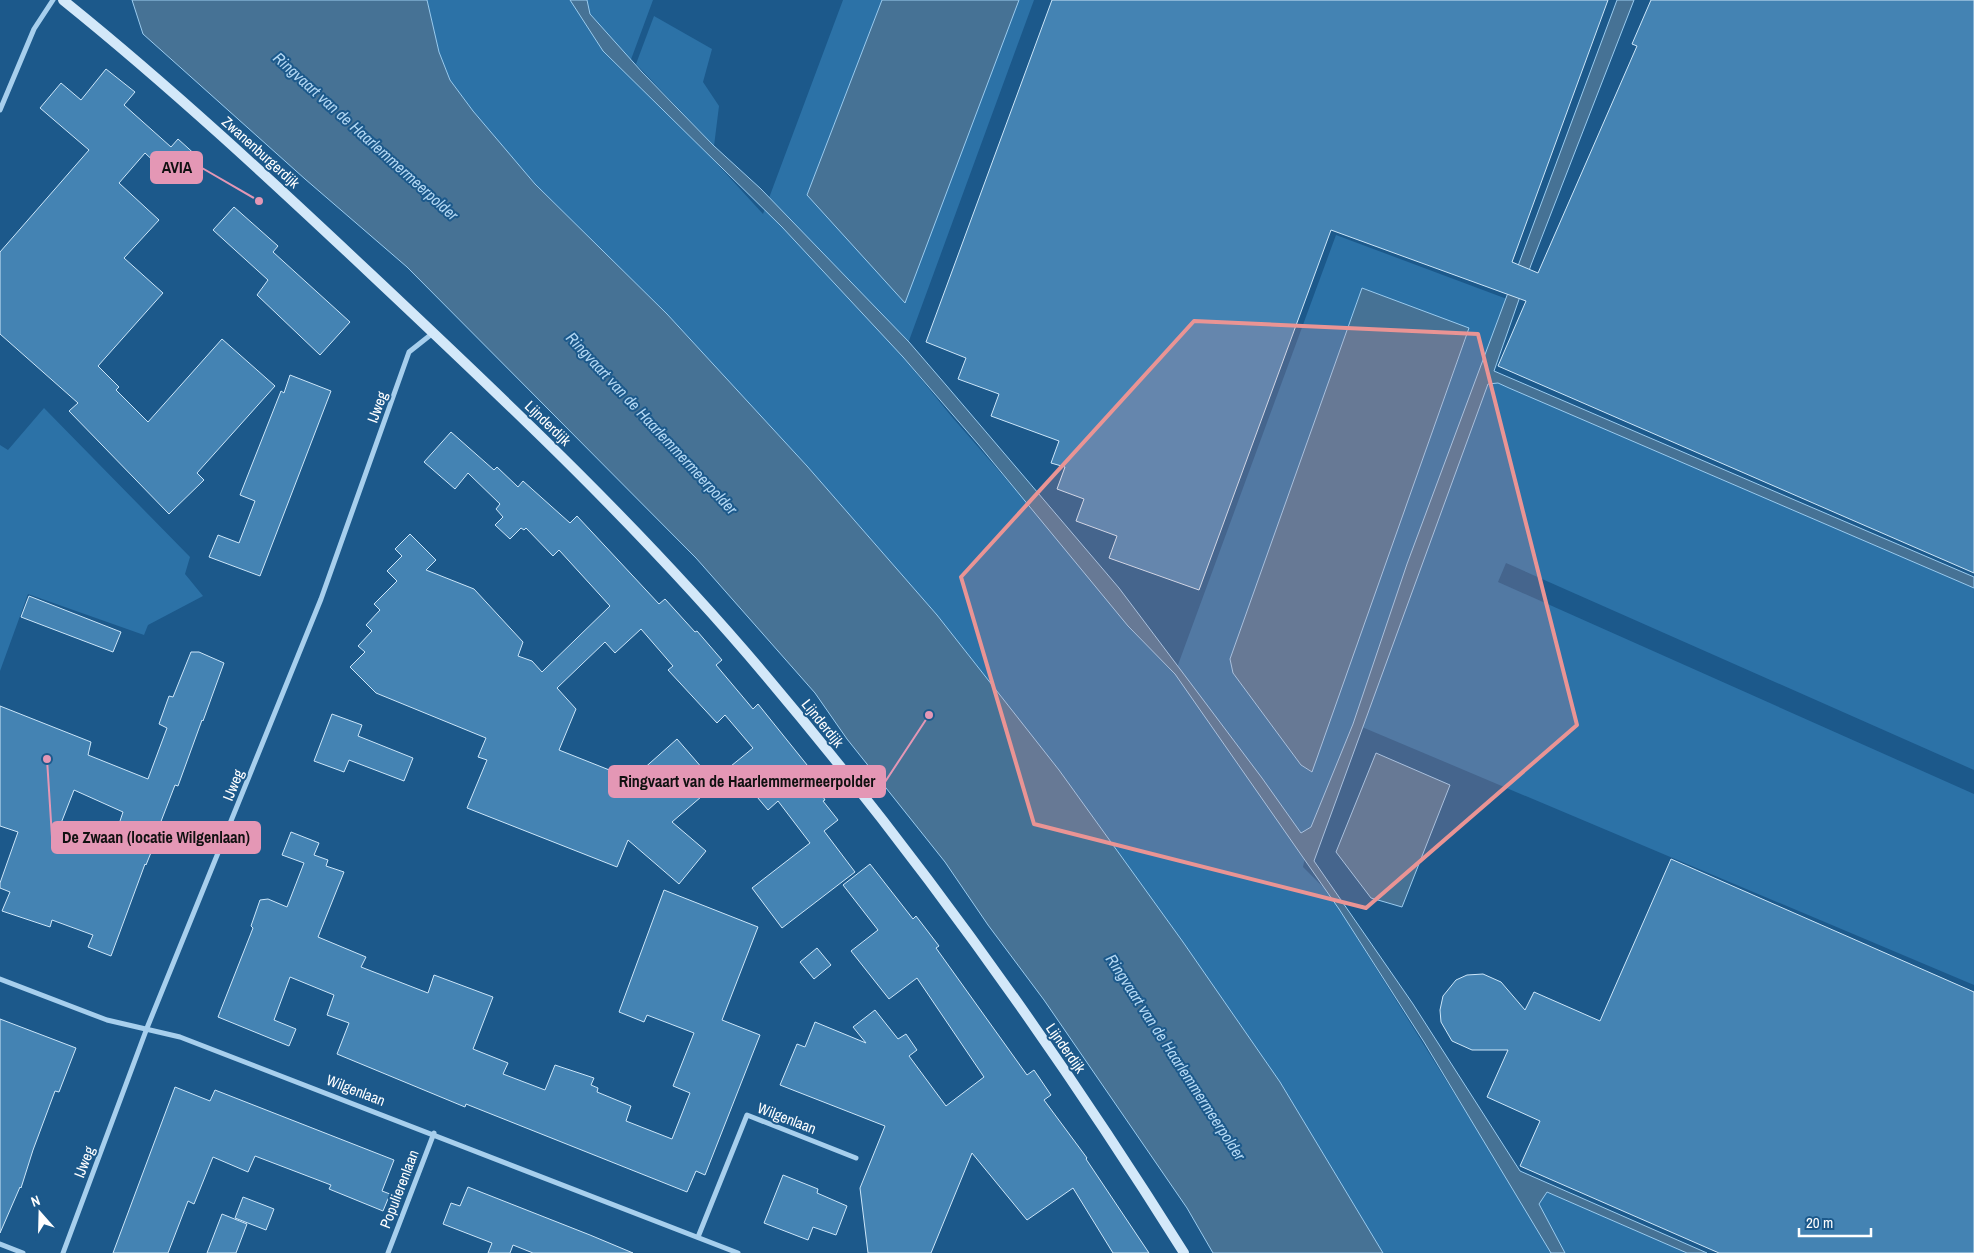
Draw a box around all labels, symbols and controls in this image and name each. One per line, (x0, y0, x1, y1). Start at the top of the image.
water label: Ringvaart van de Haarlemmermeerpolder (269, 47, 464, 226)
street label: Zwanenburgerdijk (217, 111, 305, 193)
callout: AVIA (151, 152, 202, 183)
text: AVIA (162, 156, 193, 178)
water label: Ringvaart van de Haarlemmermeerpolder (561, 327, 743, 519)
street label: IJweg (362, 388, 392, 426)
street label: Lijnderdijk (520, 396, 576, 451)
street label: Lijnderdijk (797, 694, 850, 752)
street label: IJweg (217, 766, 249, 804)
callout: Ringvaart van de Haarlemmermeerpolder (609, 766, 885, 797)
text: Ringvaart van de Haarlemmermeerpolder (619, 770, 876, 792)
callout: De Zwaan (locatie Wilgenlaan) (52, 822, 260, 853)
text: De Zwaan (locatie Wilgenlaan) (62, 826, 250, 848)
water label: Ringvaart van de Haarlemmermeerpolder (1101, 949, 1251, 1165)
street label: Lijnderdijk (1041, 1019, 1091, 1078)
street label: Wilgenlaan (324, 1069, 388, 1111)
street label: Wilgenlaan (755, 1097, 819, 1139)
street label: IJweg (68, 1143, 100, 1181)
street label: Populierenlaan (374, 1147, 424, 1231)
north arrow (15, 1188, 65, 1238)
text: N (29, 1191, 43, 1211)
scale bar (1799, 1206, 1872, 1238)
text: 20 m (1806, 1212, 1833, 1233)

